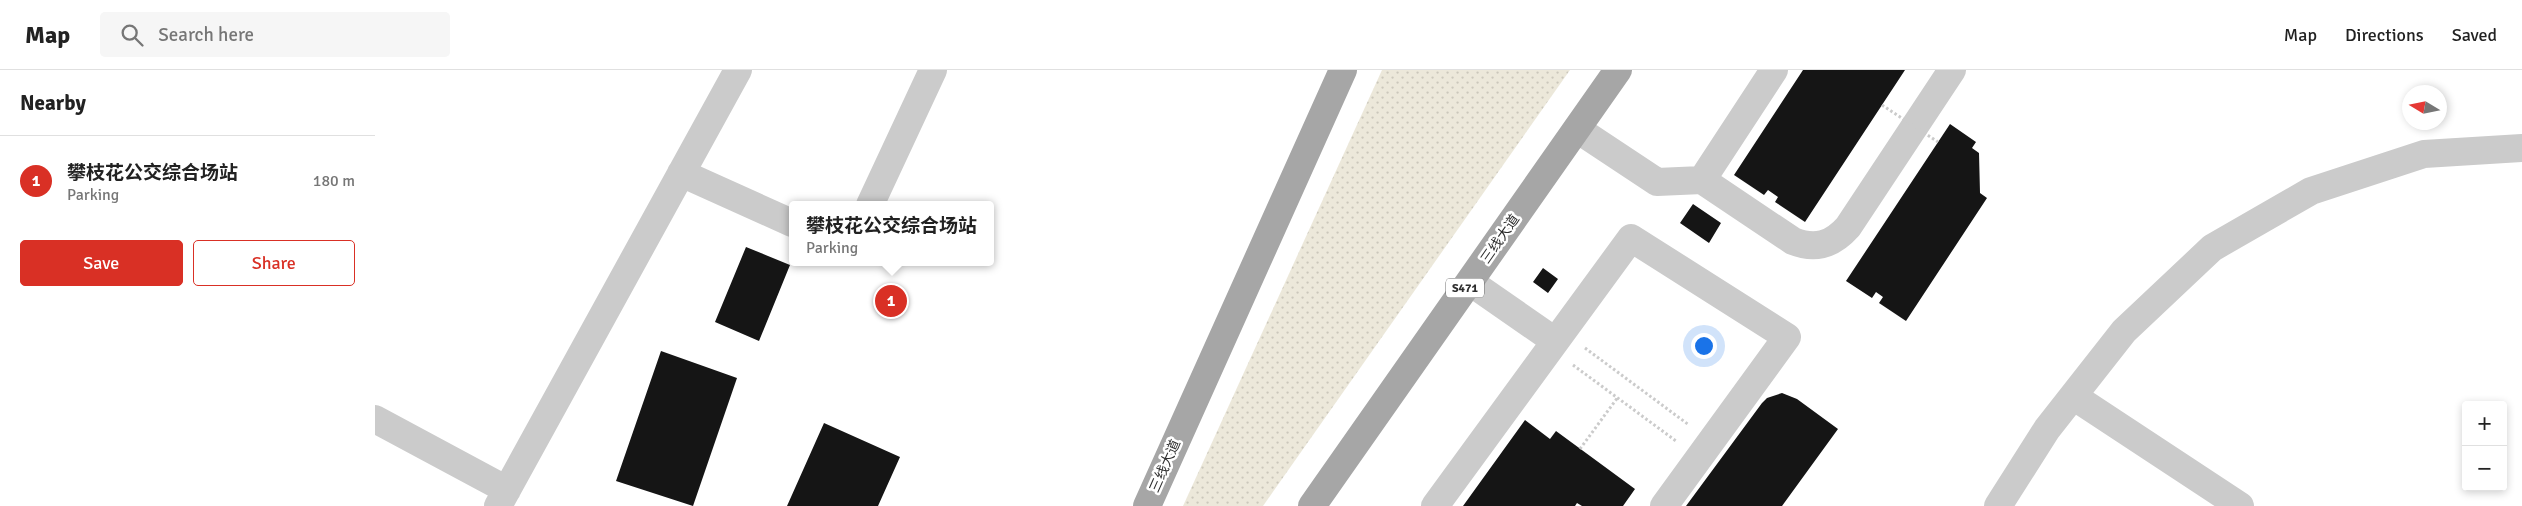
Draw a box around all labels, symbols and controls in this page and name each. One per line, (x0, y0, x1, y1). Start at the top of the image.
search box (100, 12, 450, 57)
text: Map (25, 20, 70, 50)
icon: search (118, 21, 146, 49)
text: Search here (158, 23, 254, 47)
text: Map (2284, 24, 2317, 46)
text: Directions (2345, 24, 2424, 46)
text: Saved (2452, 24, 2497, 46)
north arrow (2402, 85, 2447, 130)
text: Nearby (20, 90, 86, 116)
text: 攀枝花公交综合场站 (67, 161, 238, 185)
text: 1 (32, 171, 40, 191)
text: 180 m (313, 171, 355, 191)
text: Parking (67, 185, 119, 205)
popup (789, 201, 994, 266)
street label: 三线大道 (1477, 211, 1523, 267)
text: 攀枝花公交综合场站 (806, 214, 977, 238)
text: Parking (806, 238, 858, 258)
button: Save (20, 240, 183, 286)
button: Share (193, 240, 355, 286)
road number: S471 (1446, 278, 1484, 298)
pin: 1 (875, 282, 907, 320)
your location (1691, 333, 1717, 359)
map controls (2462, 401, 2507, 491)
button: + (2462, 401, 2507, 446)
street label: 三线大道 (1146, 437, 1184, 495)
button: − (2462, 446, 2507, 491)

